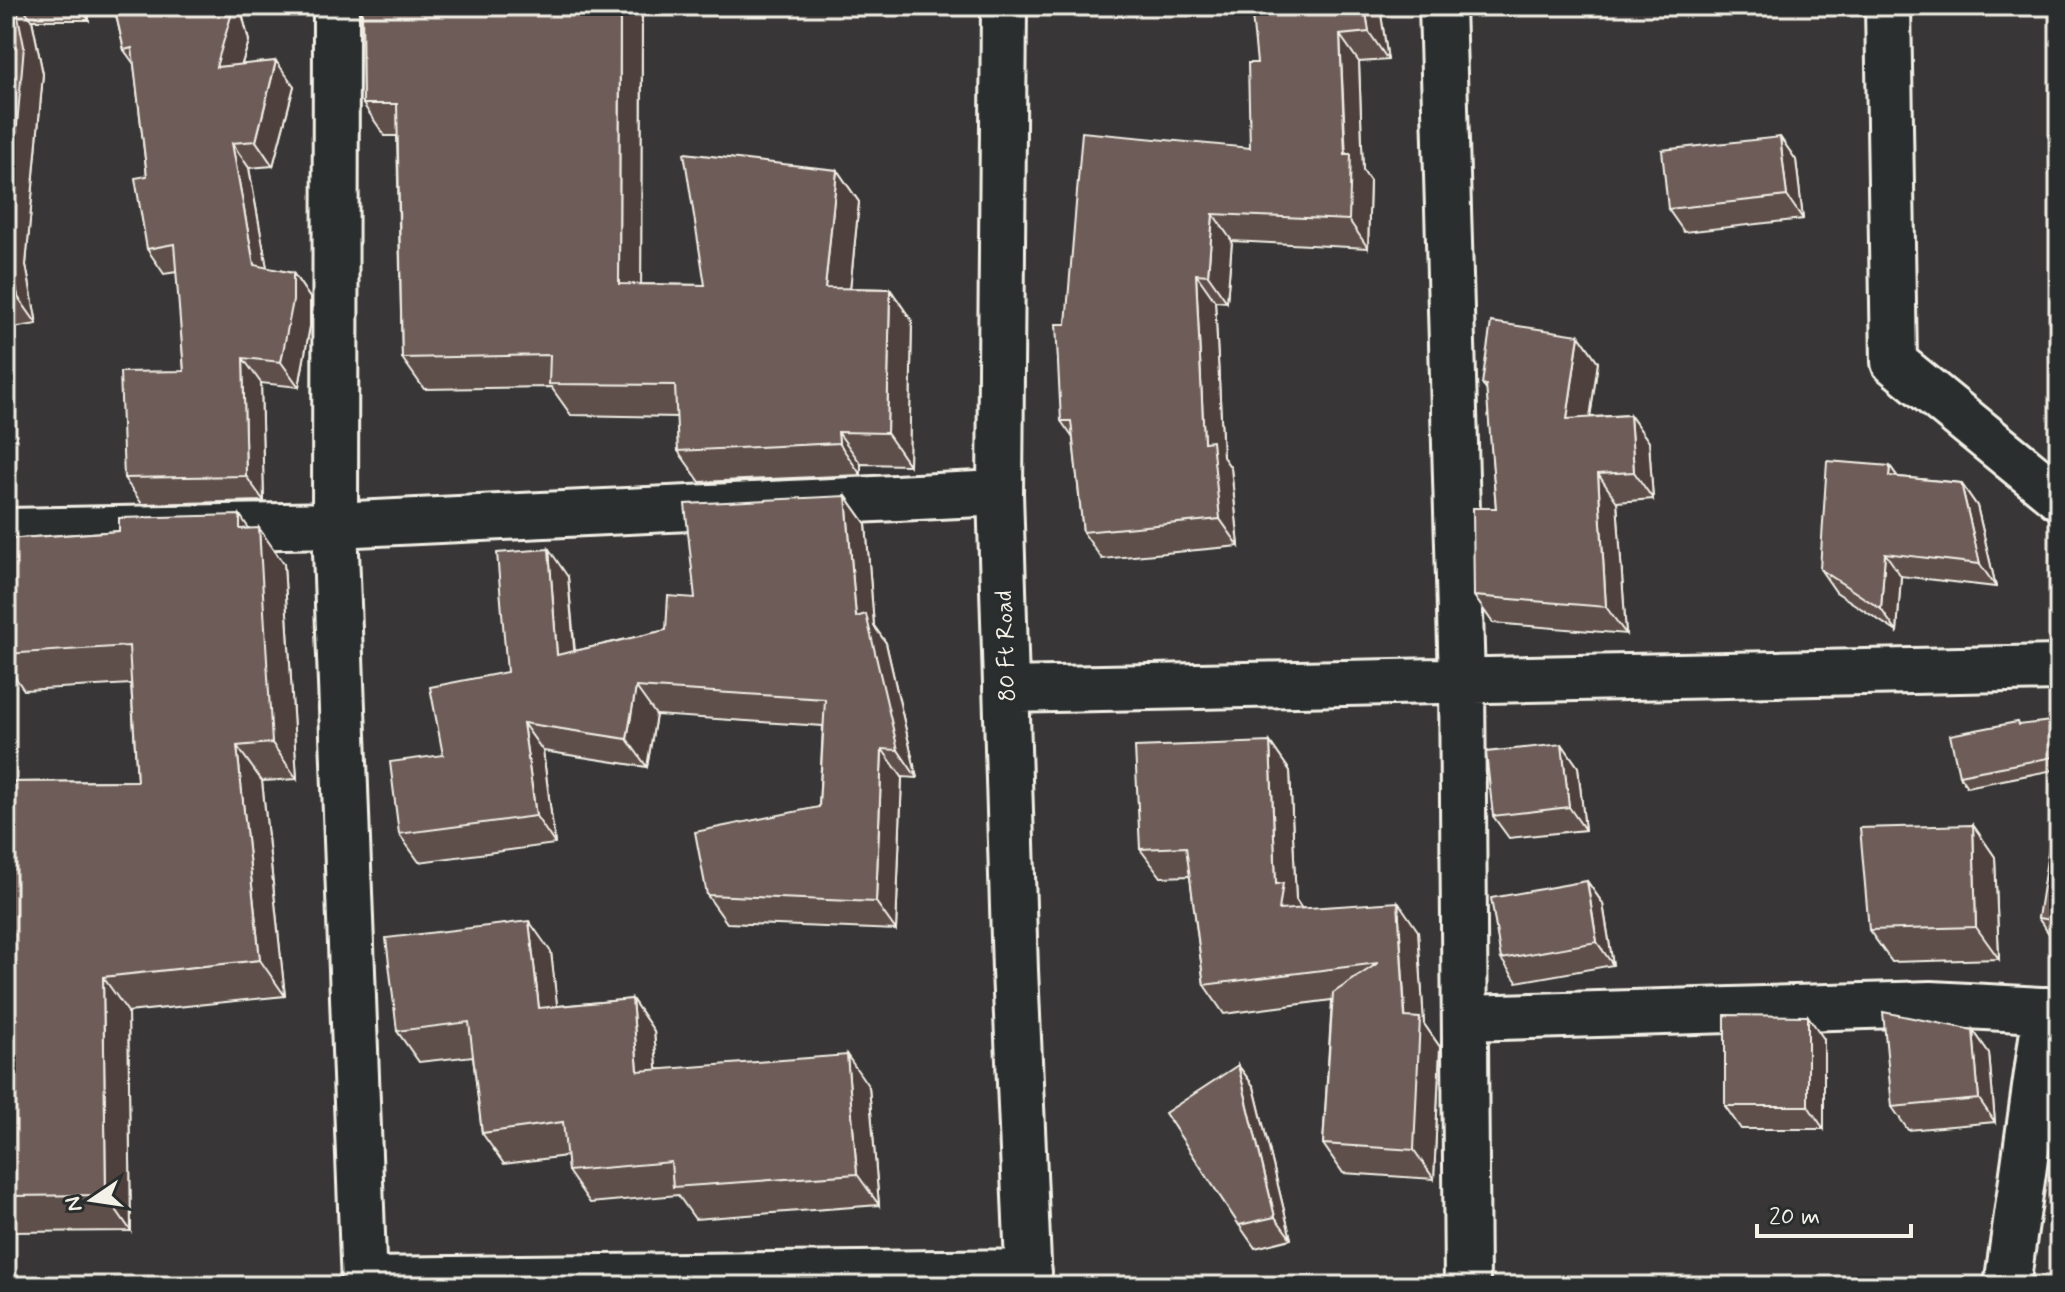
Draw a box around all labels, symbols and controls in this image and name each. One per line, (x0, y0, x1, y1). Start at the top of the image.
street label: 80 Ft Road (989, 590, 1024, 702)
north arrow (52, 1160, 132, 1240)
scale bar (1757, 1188, 1911, 1238)
text: N (59, 1194, 90, 1214)
text: 20 m (1769, 1202, 1820, 1233)

